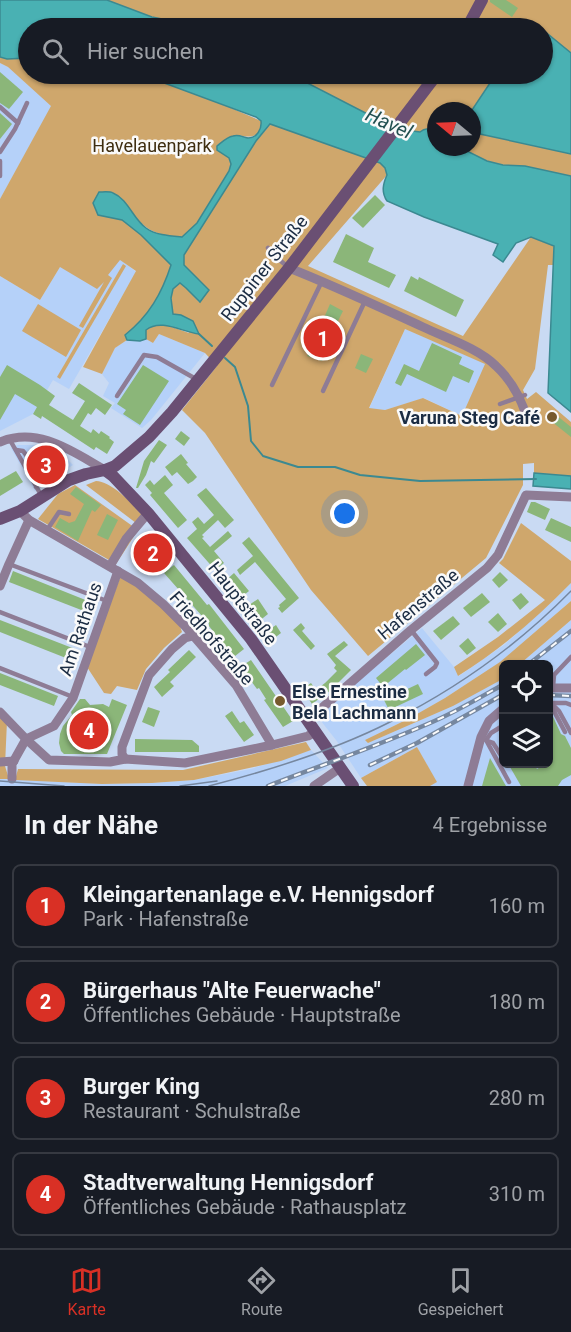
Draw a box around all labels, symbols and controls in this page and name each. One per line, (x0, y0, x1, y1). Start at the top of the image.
search box (18, 18, 553, 84)
icon: search (39, 35, 72, 68)
text: Hier suchen (87, 39, 204, 64)
water label: Havel (362, 102, 416, 144)
north arrow (427, 102, 481, 156)
park label: Havelauenpark (92, 135, 213, 156)
street label: Ruppiner Straße (216, 211, 312, 325)
pin: 1 (304, 316, 342, 360)
place label: Varuna Steg Café (399, 407, 540, 428)
marker: Varuna Steg Café (545, 410, 559, 424)
pin: 3 (26, 442, 66, 488)
your location (330, 499, 359, 528)
pin: 2 (134, 530, 172, 576)
street label: Hauptstraße (204, 557, 282, 649)
street label: Hafenstraße (373, 564, 463, 644)
street label: Am Rathaus (54, 579, 106, 679)
street label: Friedhofstraße (166, 587, 258, 689)
map controls (499, 660, 553, 768)
button: locate (499, 660, 553, 714)
place label: Else Ernestine Bela Lachmann (292, 681, 416, 723)
marker: Else Ernestine Bela Lachmann (273, 694, 287, 708)
pin: 4 (70, 708, 109, 752)
button: layers (499, 714, 553, 768)
text: In der Nähe (24, 810, 158, 840)
text: 4 Ergebnisse (433, 813, 547, 837)
text: Kleingartenanlage e.V. Hennigsdorf (83, 882, 434, 907)
text: 1 (40, 894, 51, 918)
text: 160 m (489, 894, 545, 918)
text: Park · Hafenstraße (83, 907, 249, 931)
text: Bürgerhaus "Alte Feuerwache" (83, 978, 381, 1003)
text: 2 (40, 990, 51, 1014)
text: 180 m (489, 990, 545, 1014)
text: Öffentliches Gebäude · Hauptstraße (83, 1003, 401, 1027)
text: Burger King (83, 1074, 200, 1099)
text: 3 (40, 1086, 51, 1110)
text: 280 m (489, 1086, 545, 1110)
text: Restaurant · Schulstraße (83, 1099, 301, 1123)
text: Stadtverwaltung Hennigsdorf (83, 1170, 373, 1195)
text: 4 (40, 1182, 51, 1206)
text: 310 m (489, 1182, 545, 1206)
text: Öffentliches Gebäude · Rathausplatz (83, 1195, 407, 1219)
tab: Karte (68, 1264, 106, 1319)
tab: Route (241, 1264, 283, 1319)
tab: Gespeichert (418, 1264, 503, 1319)

